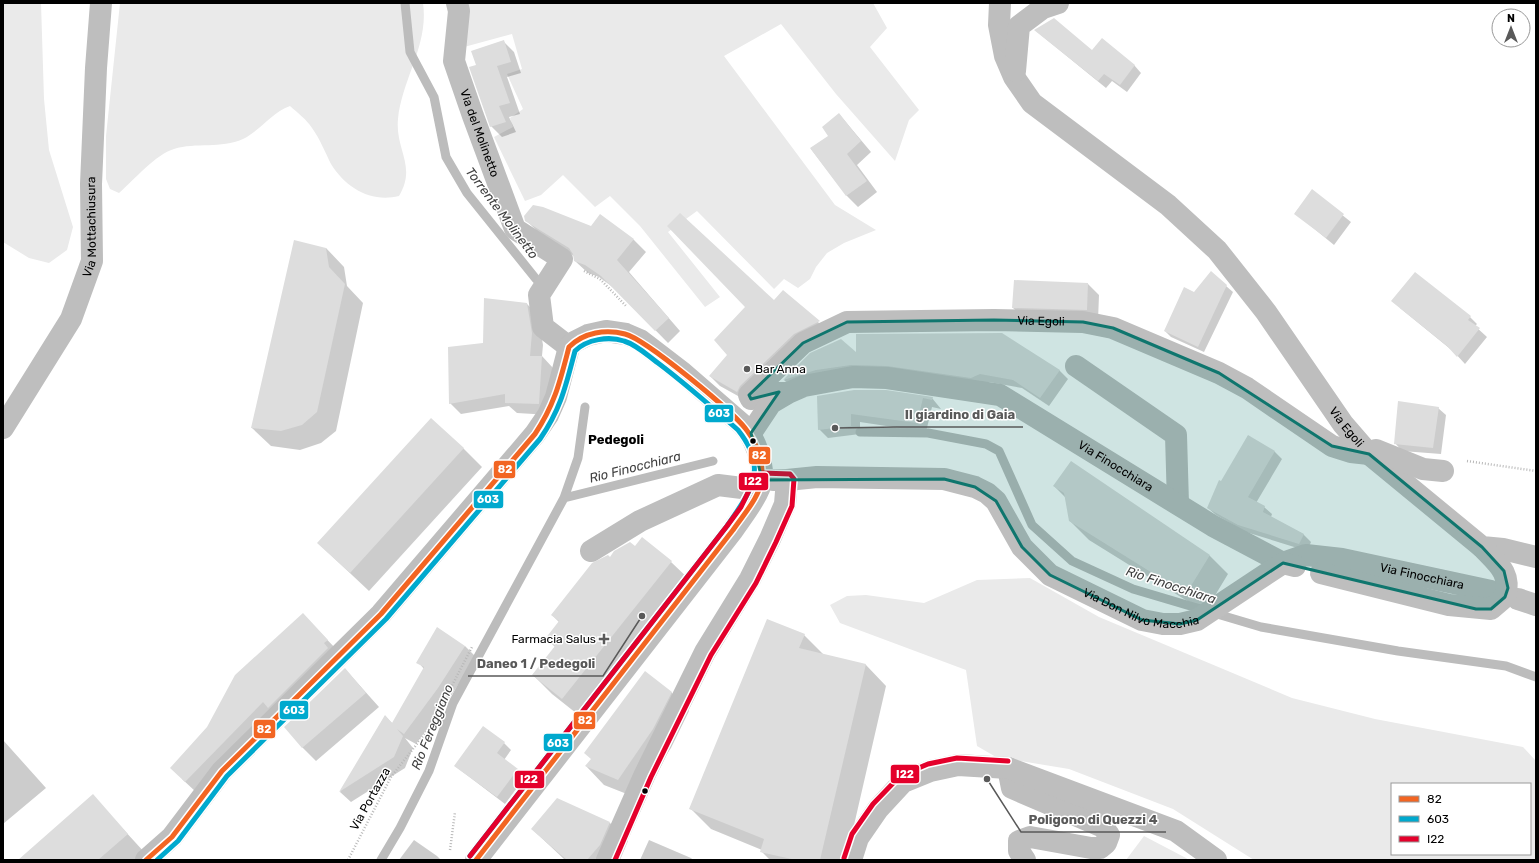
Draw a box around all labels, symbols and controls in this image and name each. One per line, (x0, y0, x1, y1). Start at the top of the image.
north arrow (1491, 8, 1531, 48)
text: N (1507, 12, 1515, 25)
street label: Via del Molinetto (457, 87, 502, 179)
water label: Torrente Molinetto (463, 164, 541, 262)
street label: Via Mottachiusura (80, 176, 99, 279)
street label: Via Egoli (1017, 314, 1065, 329)
place label: Bar Anna (755, 362, 806, 376)
marker: Bar Anna (742, 364, 752, 374)
callout: Il giardino di Gaia (897, 402, 1023, 427)
line badge: 603 (704, 404, 734, 423)
street label: Via Egoli (1326, 404, 1367, 450)
text: 603 (708, 407, 730, 420)
text: Il giardino di Gaia (905, 407, 1015, 422)
district label: Pedegoli (588, 432, 644, 447)
unlabelled marker (748, 436, 758, 446)
street label: Via Finocchiara (1075, 438, 1156, 494)
line badge: 82 (748, 446, 771, 465)
water label: Rio Finocchiara (588, 448, 683, 486)
text: 82 (752, 449, 766, 462)
line badge: 82 (493, 460, 516, 479)
text: 82 (498, 463, 512, 476)
line badge: I22 (738, 472, 769, 491)
text: I22 (744, 475, 762, 488)
line badge: 603 (473, 490, 504, 509)
text: 603 (477, 493, 499, 506)
street label: Via Finocchiara (1379, 560, 1465, 592)
water label: Rio Finocchiara (1124, 563, 1218, 607)
street label: Via Don Nilvo Macchia (1081, 585, 1200, 631)
place label: Farmacia Salus (511, 632, 596, 646)
marker: Farmacia Salus (599, 634, 609, 644)
callout: Daneo 1 / Pedegoli (468, 651, 603, 676)
text: Daneo 1 / Pedegoli (477, 656, 595, 671)
water label: Rio Fereggiano (408, 682, 457, 772)
line badge: 603 (279, 700, 309, 720)
text: 603 (283, 704, 305, 717)
line badge: 82 (573, 711, 596, 730)
text: 82 (578, 714, 592, 727)
line badge: 82 (253, 719, 276, 739)
text: 82 (257, 723, 271, 736)
line badge: 603 (543, 733, 573, 752)
text: 603 (547, 737, 569, 750)
line badge: I22 (890, 764, 920, 784)
street label: Via Portazza (347, 765, 393, 833)
text: I22 (896, 768, 914, 781)
line badge: I22 (514, 770, 545, 789)
text: I22 (520, 773, 538, 786)
legend (1391, 783, 1531, 855)
unlabelled marker (640, 786, 650, 796)
text: 82 (1427, 792, 1442, 806)
callout: Poligono di Quezzi 4 (1021, 807, 1166, 832)
text: Poligono di Quezzi 4 (1028, 812, 1158, 827)
text: 603 (1427, 812, 1449, 826)
text: I22 (1427, 832, 1444, 846)

